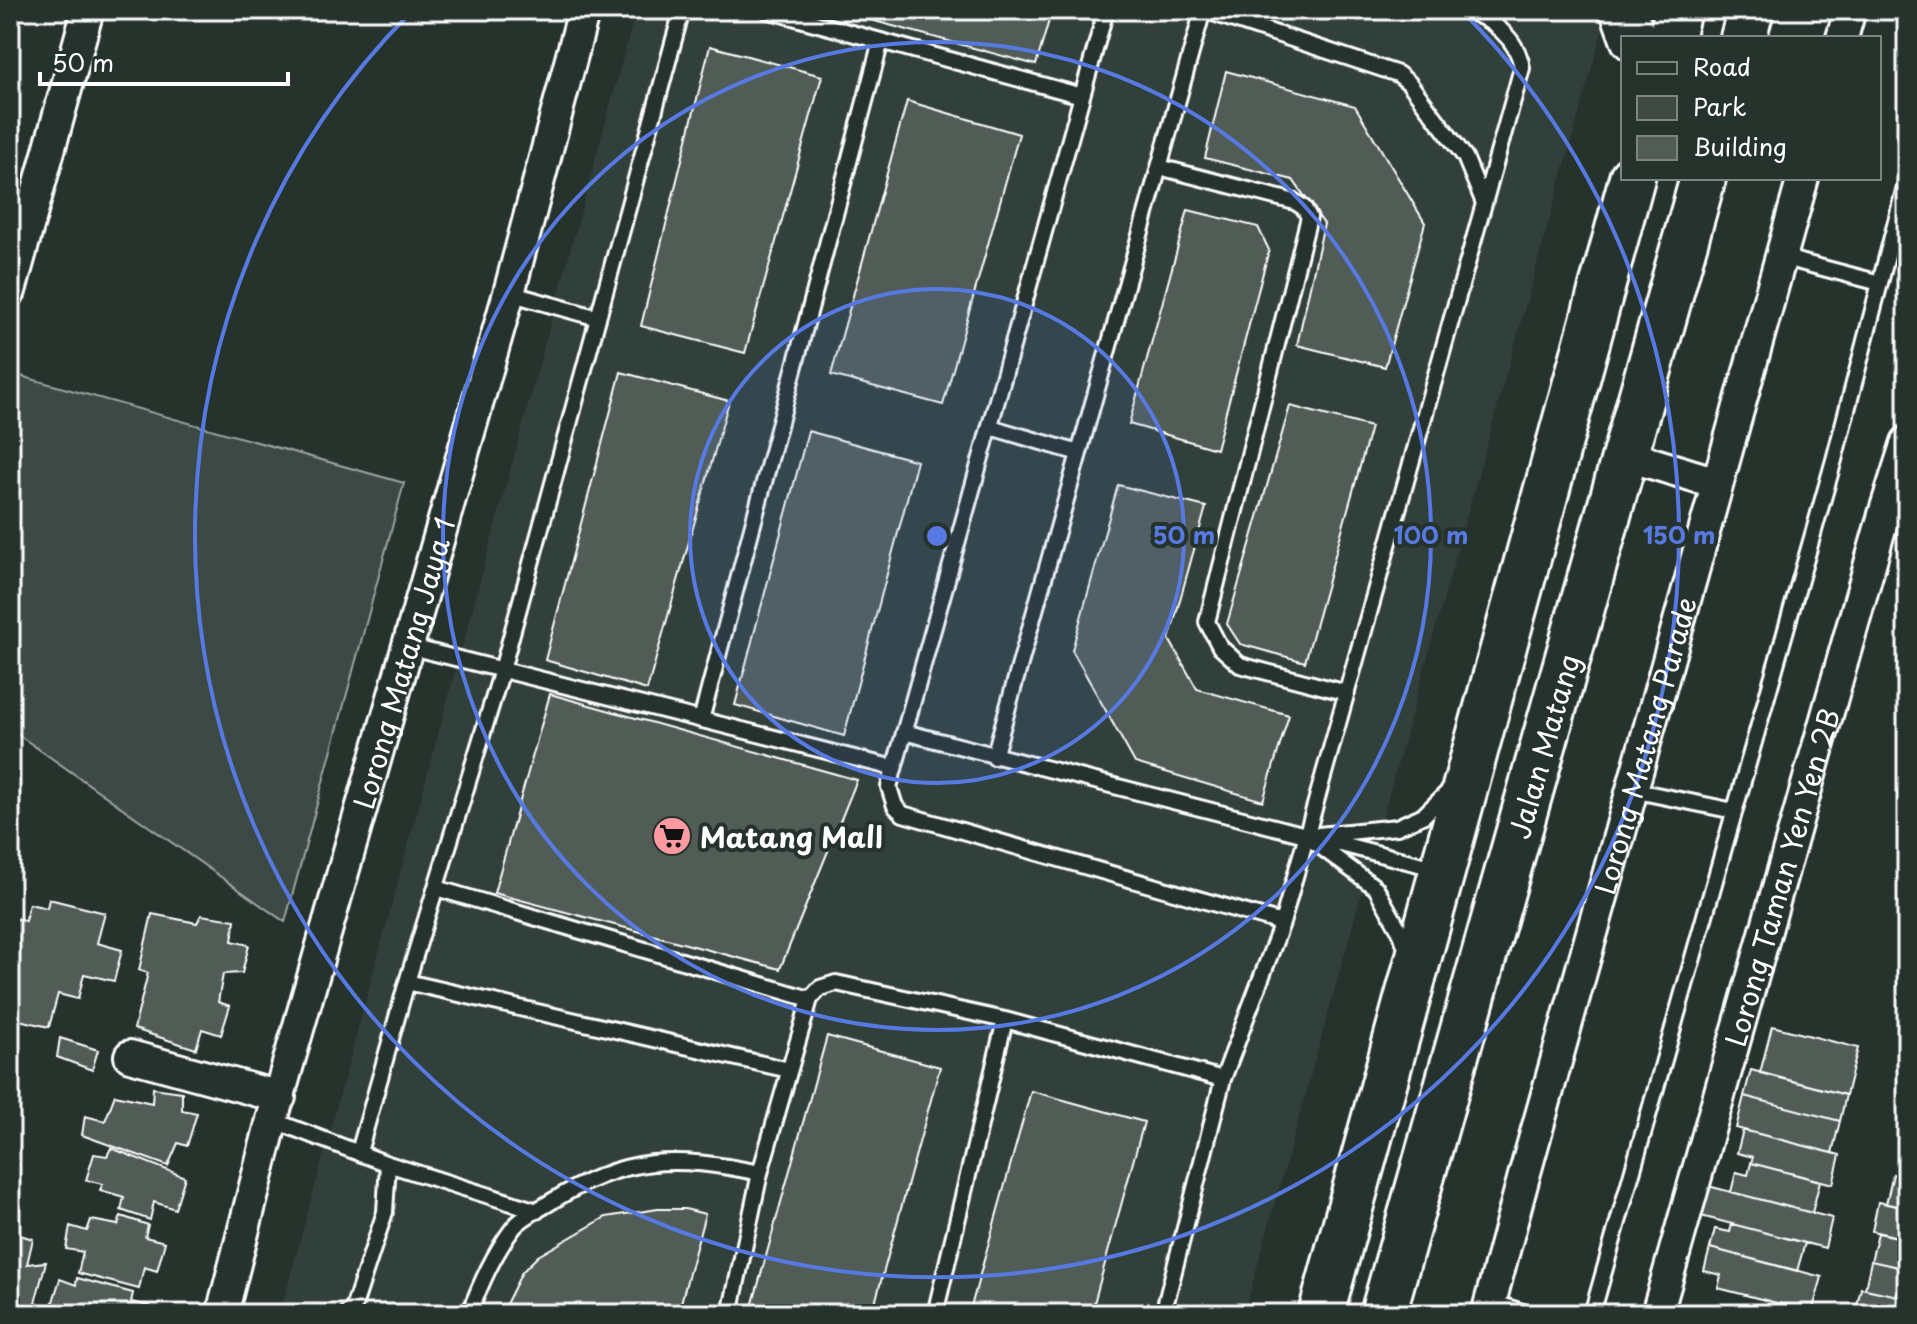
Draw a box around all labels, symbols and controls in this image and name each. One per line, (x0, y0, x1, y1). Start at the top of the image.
scale bar (40, 36, 288, 86)
legend (1621, 36, 1881, 180)
text: 50 m (52, 44, 114, 80)
text: Road (1693, 48, 1751, 84)
text: Park (1693, 88, 1747, 124)
text: Building (1693, 128, 1787, 164)
street label: Lorong Matang Jaya 1 (341, 512, 465, 814)
text: 50 m (1153, 516, 1215, 552)
text: 100 m (1394, 516, 1468, 552)
text: 150 m (1643, 516, 1715, 552)
centre of rings (923, 522, 951, 550)
street label: Lorong Matang Parade (1582, 592, 1706, 899)
street label: Jalan Matang (1497, 649, 1589, 843)
street label: Lorong Taman Yen Yen 2B (1713, 703, 1849, 1051)
supermarket icon: Matang Mall (651, 815, 693, 857)
place label: Matang Mall (700, 815, 883, 858)

